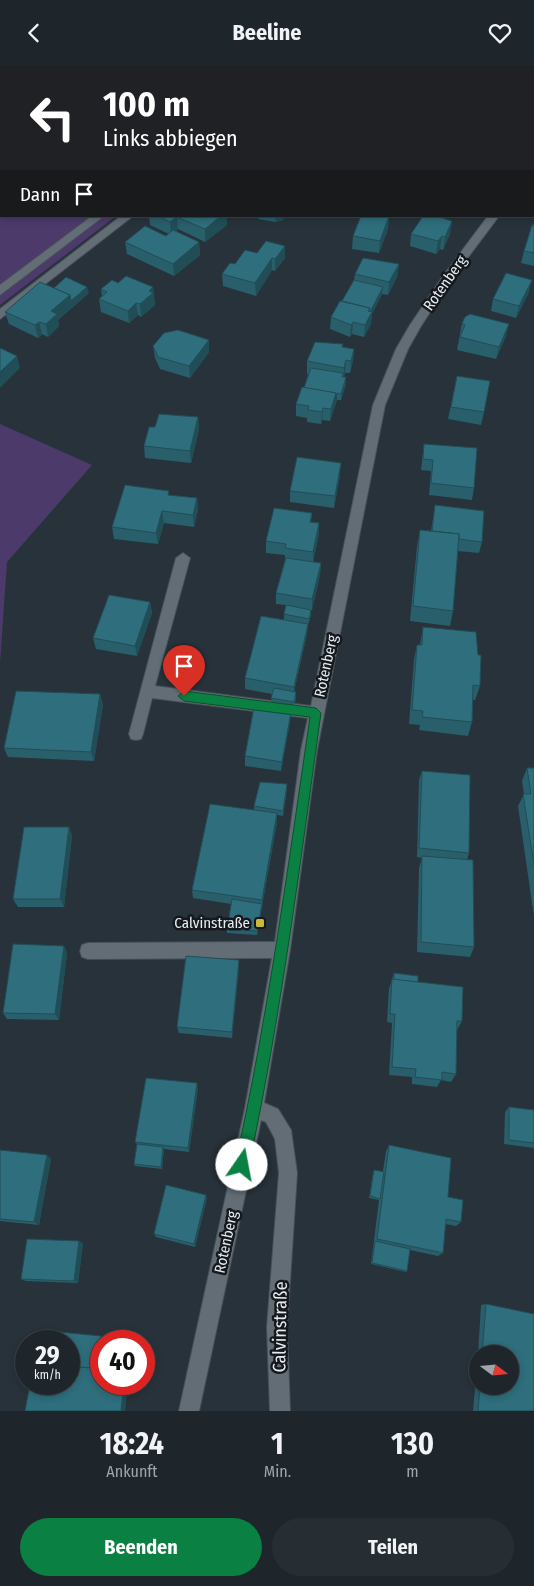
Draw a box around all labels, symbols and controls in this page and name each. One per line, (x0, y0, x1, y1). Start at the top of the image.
icon: back (20, 19, 48, 47)
text: Beeline (233, 19, 302, 46)
icon: heart (486, 19, 514, 47)
text: 100 m (103, 83, 190, 125)
icon: left (20, 85, 85, 150)
text: Links abbiegen (103, 125, 238, 152)
icon: arrive (70, 180, 98, 208)
text: Dann (20, 183, 60, 206)
street label: Rotenberg (419, 252, 471, 314)
street label: Rotenberg (311, 633, 341, 699)
pin (163, 645, 205, 696)
icon: arrive (170, 652, 198, 680)
place label: Calvinstraße (174, 914, 250, 932)
marker: Calvinstraße (254, 917, 266, 929)
position arrow (215, 1138, 267, 1190)
street label: Rotenberg (211, 1209, 241, 1275)
street label: Calvinstraße (268, 1281, 292, 1373)
speed limit sign: 40 (90, 1330, 155, 1395)
text: 29 (35, 1341, 60, 1371)
north arrow (469, 1345, 519, 1395)
map controls (469, 1345, 519, 1395)
text: km/h (34, 1368, 61, 1382)
text: 18:24 (100, 1426, 164, 1462)
text: 1 (271, 1426, 284, 1462)
text: 130 (391, 1426, 434, 1462)
text: Ankunft (106, 1462, 157, 1481)
text: Min. (264, 1462, 291, 1481)
text: m (406, 1462, 419, 1481)
button: Beenden (20, 1518, 262, 1576)
button: Teilen (272, 1518, 514, 1576)

